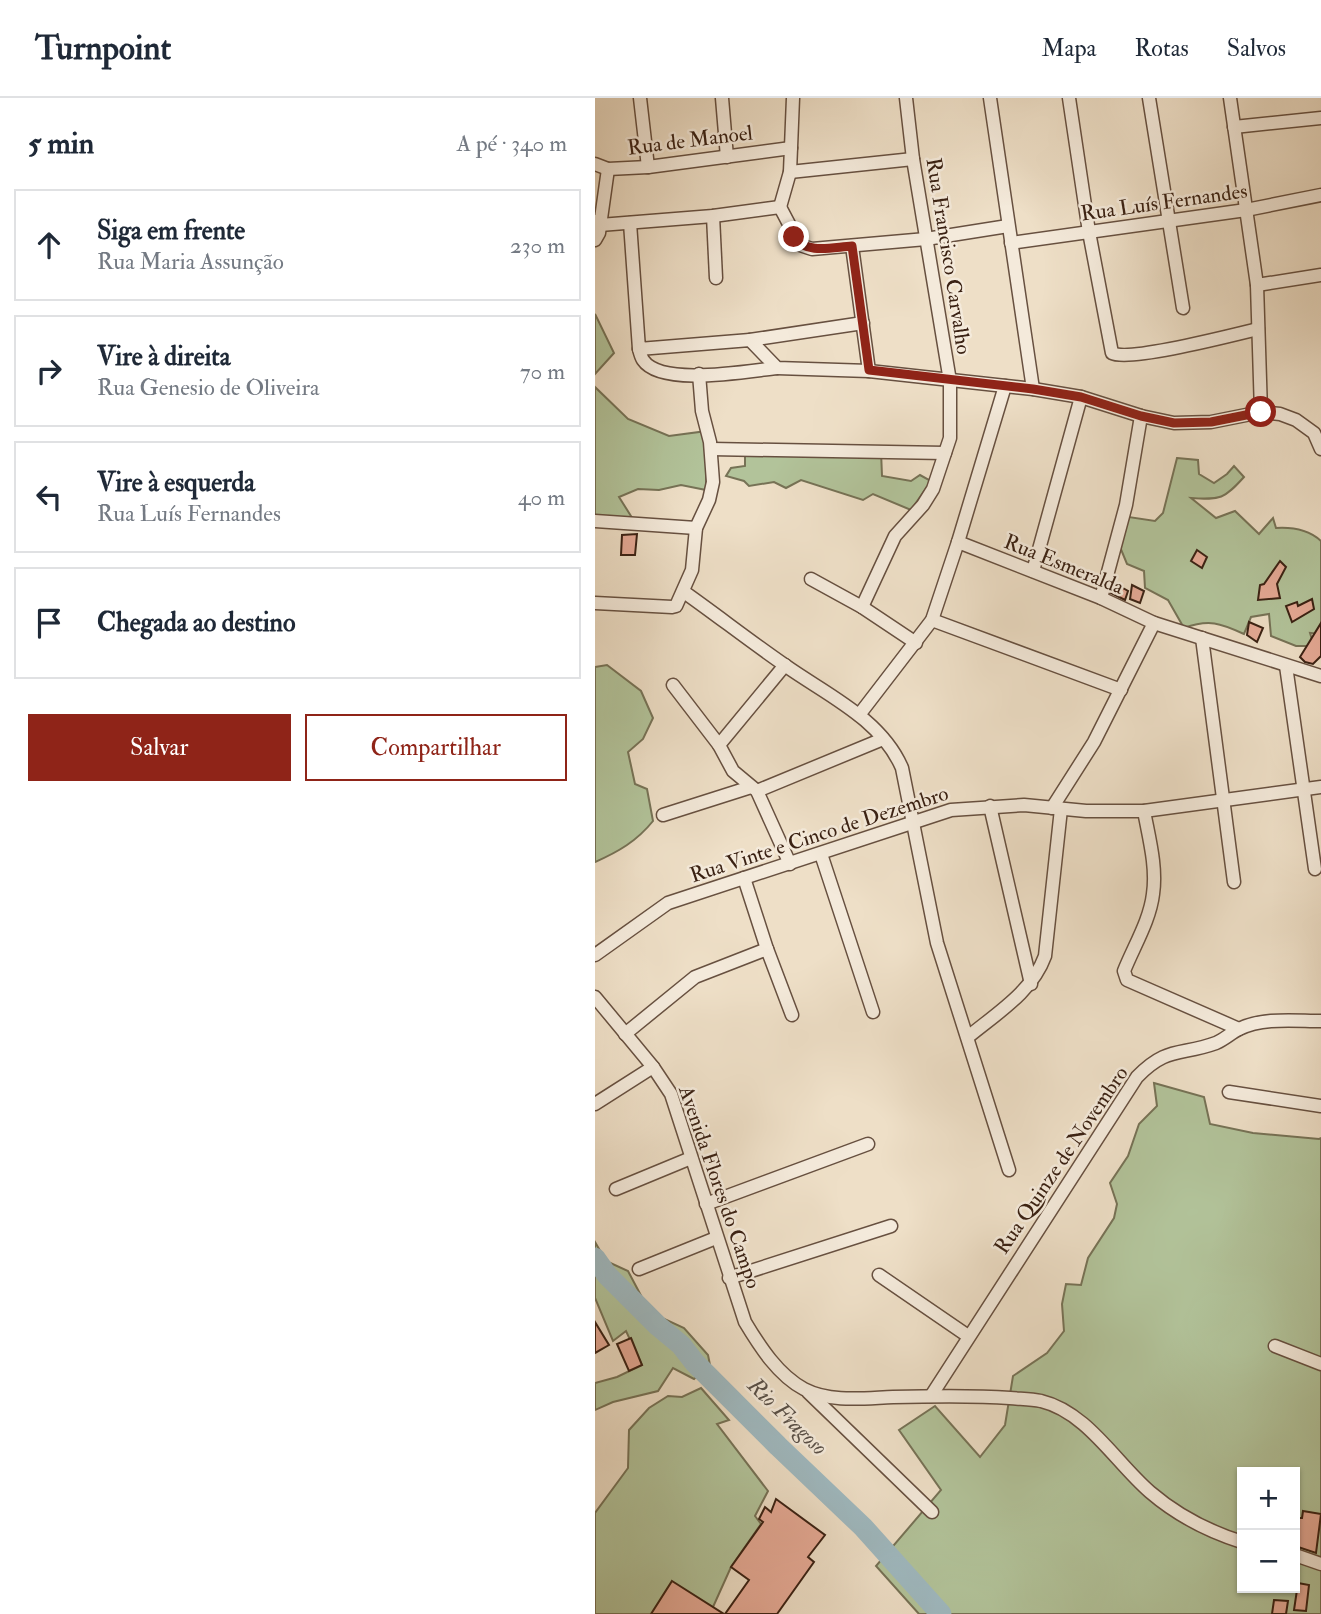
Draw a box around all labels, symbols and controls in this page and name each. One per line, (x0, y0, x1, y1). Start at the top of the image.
text: Turnpoint (35, 28, 171, 69)
text: Mapa (1041, 33, 1096, 64)
text: Rotas (1134, 33, 1189, 64)
text: Salvos (1227, 33, 1286, 64)
street label: Rua de Manoel (626, 119, 755, 162)
text: 5 min (28, 125, 94, 162)
text: A pé · 340 m (456, 129, 567, 158)
street label: Rua Francisco Carvalho (920, 156, 977, 356)
street label: Rua Luís Fernandes (1079, 177, 1249, 228)
text: Siga em frente (97, 215, 245, 247)
route end (778, 221, 809, 252)
icon: ahead (30, 226, 68, 264)
text: 230 m (510, 231, 565, 260)
text: Rua Maria Assunção (97, 247, 284, 276)
text: Vire à direita (97, 341, 230, 373)
icon: right (30, 352, 68, 390)
text: 70 m (520, 357, 565, 386)
text: Rua Genesio de Oliveira (97, 373, 319, 402)
route start (1245, 396, 1276, 427)
text: Vire à esquerda (97, 467, 255, 499)
icon: left (30, 478, 68, 516)
text: 40 m (518, 483, 565, 512)
text: Rua Luís Fernandes (97, 499, 281, 528)
street label: Rua Esmeralda (1000, 528, 1128, 601)
icon: arrive (30, 604, 68, 642)
text: Chegada ao destino (97, 607, 295, 639)
button: Salvar (28, 714, 291, 781)
button: Compartilhar (305, 714, 567, 781)
street label: Rua Vinte e Cinco de Dezembro (687, 780, 952, 889)
street label: Rua Quinze de Novembro (988, 1061, 1134, 1259)
street label: Avenida Flores do Campo (672, 1081, 767, 1292)
water label: Rio Fragoso (741, 1370, 834, 1462)
map controls (1237, 1467, 1300, 1593)
button: + (1237, 1467, 1300, 1530)
button: − (1237, 1530, 1300, 1593)

